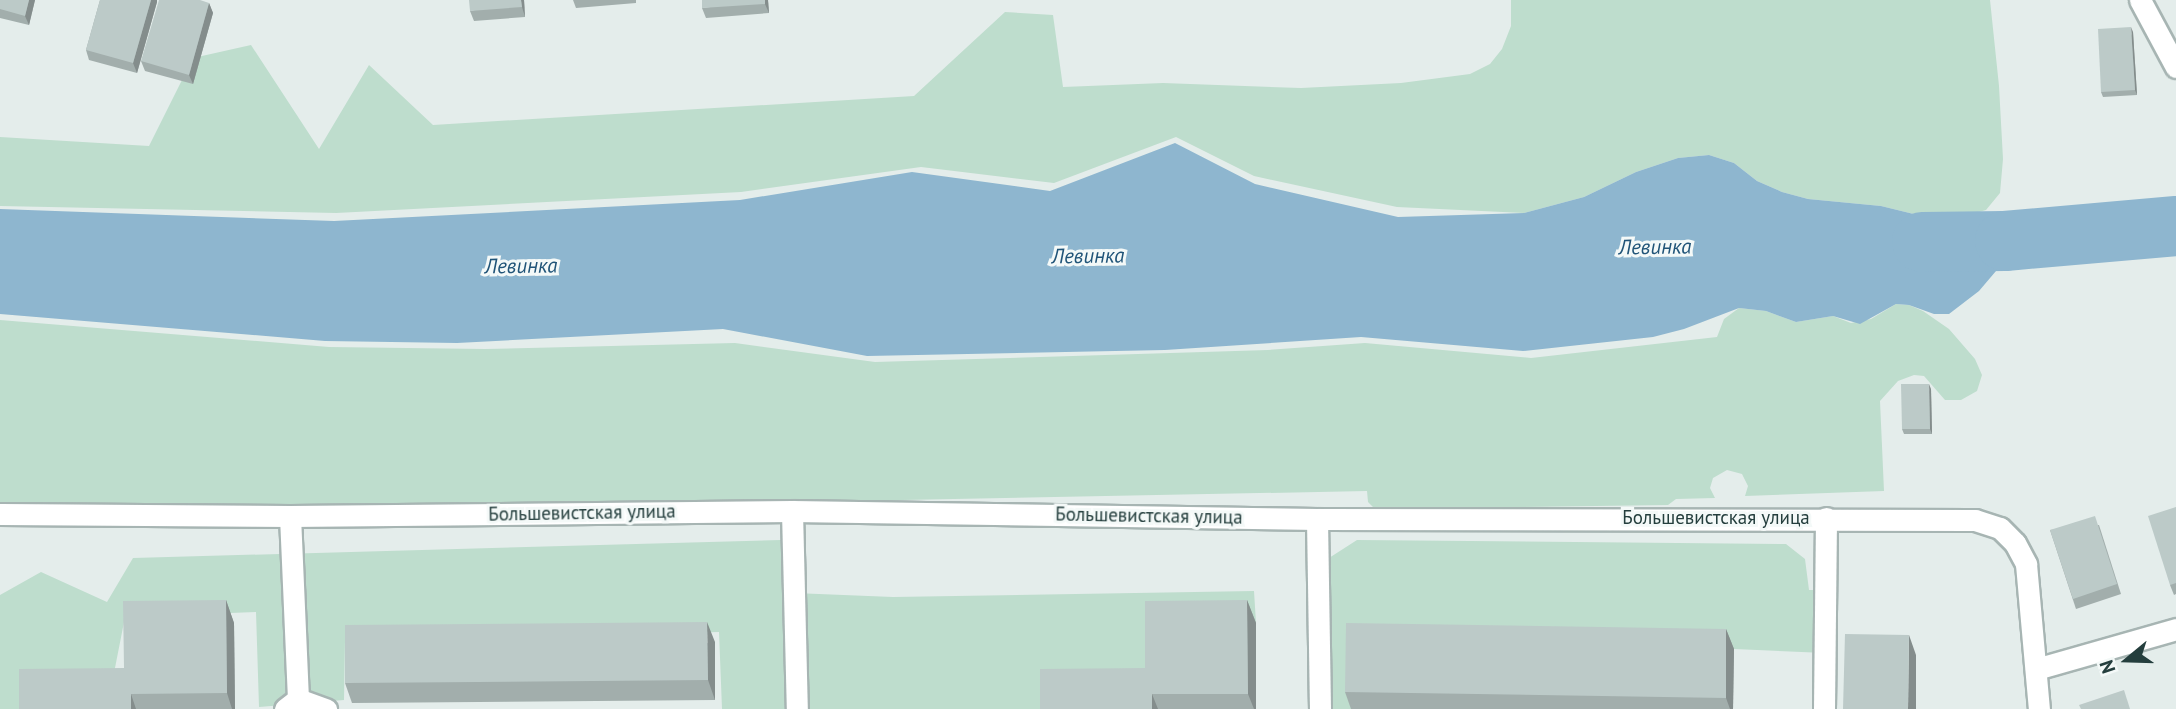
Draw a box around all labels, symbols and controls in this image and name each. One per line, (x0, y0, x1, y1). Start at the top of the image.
water label: Левинка (1618, 234, 1692, 260)
water label: Левинка (1051, 243, 1125, 269)
water label: Левинка (484, 253, 558, 279)
street label: Большевистская улица (488, 500, 676, 526)
street label: Большевистская улица (1055, 503, 1243, 529)
street label: Большевистская улица (1622, 507, 1810, 529)
north arrow (2092, 625, 2162, 695)
text: N (2094, 657, 2121, 677)

